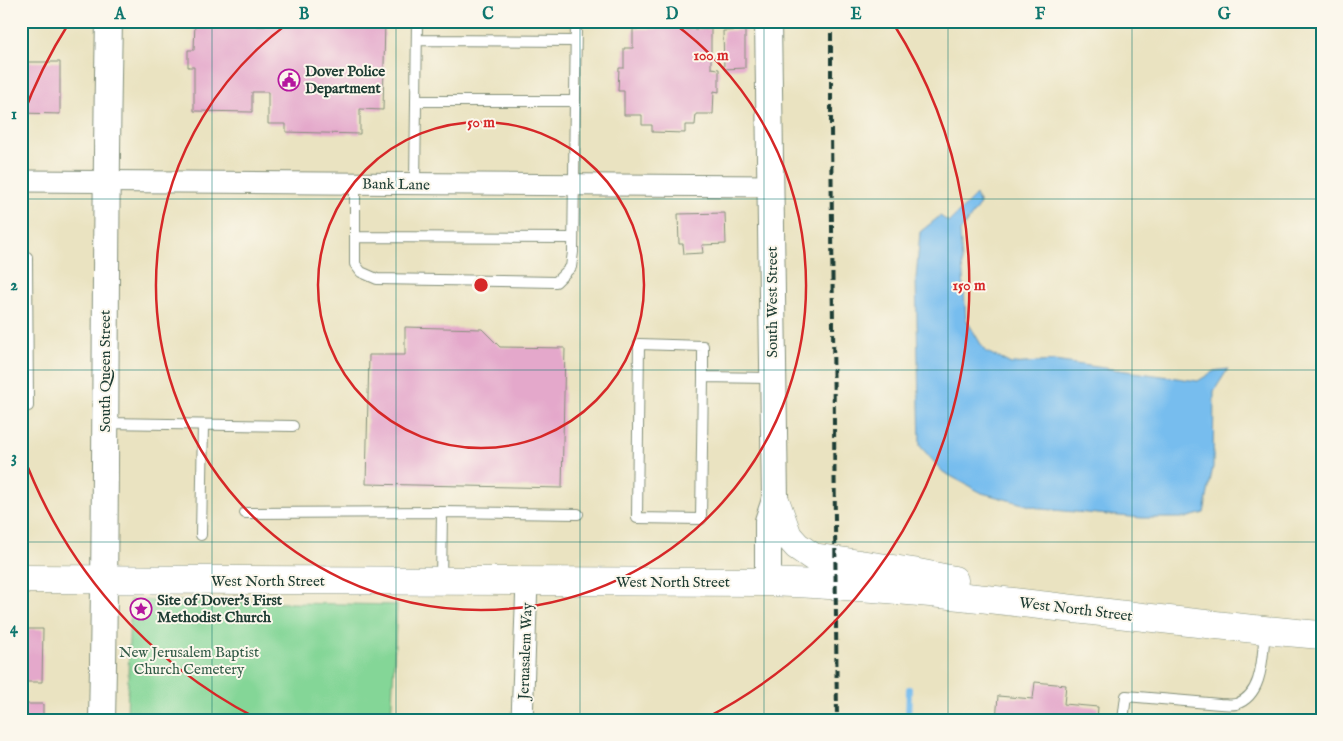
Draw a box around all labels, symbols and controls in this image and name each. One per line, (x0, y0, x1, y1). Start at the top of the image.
text: A (114, 5, 127, 25)
text: B (299, 5, 310, 25)
text: C (482, 5, 494, 25)
text: D (666, 5, 679, 25)
text: E (850, 5, 862, 25)
text: F (1035, 5, 1046, 25)
text: G (1218, 5, 1231, 25)
text: 100 m (693, 46, 729, 65)
place label: Dover Police Department (305, 62, 385, 98)
public building icon: Dover Police Department (277, 68, 301, 92)
text: 1 (11, 105, 17, 125)
text: 50 m (467, 113, 495, 132)
street label: Bank Lane (362, 174, 430, 195)
street label: South West Street (763, 246, 782, 358)
text: 2 (10, 276, 18, 296)
centre of rings (472, 276, 490, 294)
text: 150 m (952, 276, 986, 295)
street label: South Queen Street (96, 310, 115, 432)
text: 3 (11, 448, 17, 468)
street label: West North Street (211, 572, 325, 591)
street label: West North Street (616, 573, 730, 592)
place label: Site of Dover’s First Methodist Church (157, 591, 283, 627)
street label: West North Street (1018, 593, 1134, 626)
place icon: Site of Dover’s First Methodist Church (129, 597, 153, 621)
street label: Jeruasalem Way (514, 602, 537, 702)
text: 4 (10, 619, 19, 639)
park label: New Jerusalem Baptist Church Cemetery (119, 643, 259, 679)

